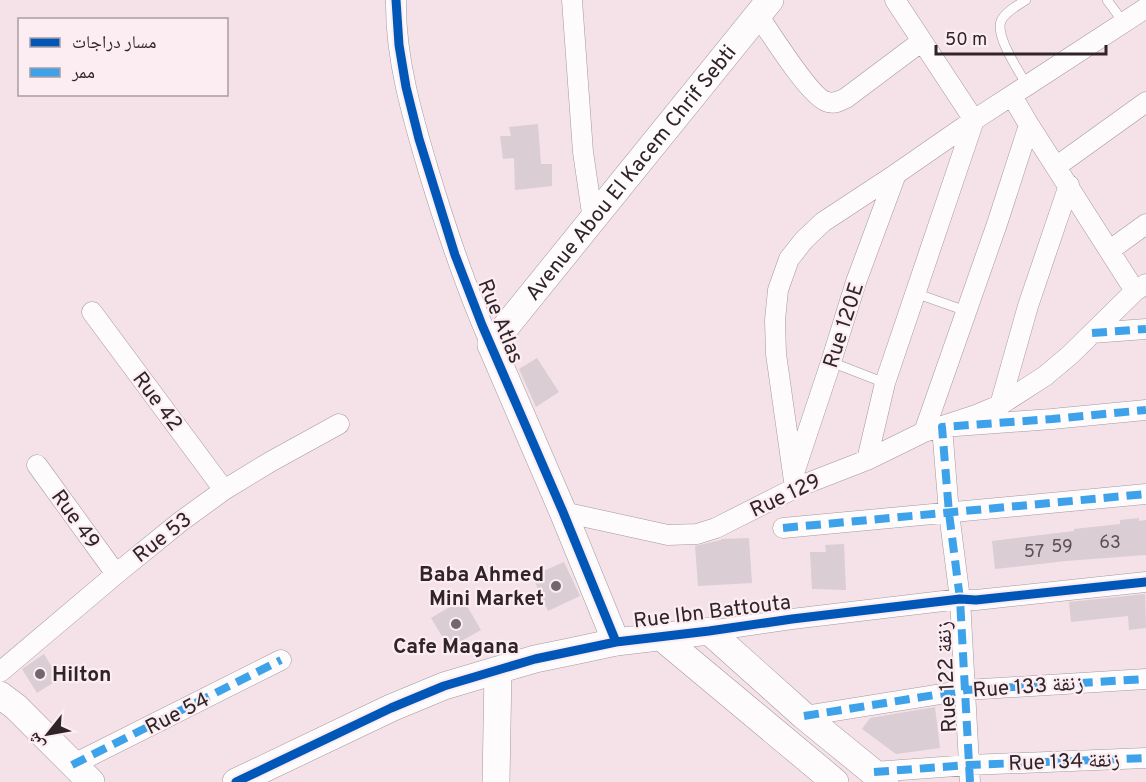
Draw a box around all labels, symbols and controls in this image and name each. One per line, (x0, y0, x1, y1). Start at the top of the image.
legend (18, 18, 228, 96)
scale bar (936, 18, 1106, 56)
text: 50 m (945, 29, 987, 52)
text: مسار دراجات (72, 32, 156, 55)
street label: Avenue Abou El Kacem Chrif Sebti (520, 40, 743, 307)
text: ممر (71, 62, 95, 85)
street label: Rue Atlas (470, 275, 529, 368)
street label: Rue 120E (818, 279, 871, 372)
street label: Rue 42 (126, 367, 188, 437)
street label: Rue 129 (746, 468, 825, 524)
street label: Rue 49 (44, 485, 105, 555)
street label: Rue 53 (128, 507, 198, 570)
house number: 63 (1099, 532, 1121, 555)
house number: 59 (1051, 536, 1073, 559)
house number: 57 (1024, 541, 1044, 564)
place label: Baba Ahmed Mini Market (419, 562, 544, 613)
marker: Baba Ahmed Mini Market (549, 579, 563, 593)
street label: Rue Ibn Battouta (632, 589, 792, 636)
marker: Cafe Magana (449, 617, 463, 631)
street label: Rue 122 زنقة (931, 621, 964, 733)
place label: Cafe Magana (393, 634, 519, 661)
place label: Hilton (52, 662, 111, 689)
marker: Hilton (33, 667, 47, 681)
street label: Rue 133 زنقة (972, 670, 1084, 705)
street label: Rue 54 (141, 687, 214, 742)
north arrow (18, 704, 78, 764)
text: ش (24, 728, 50, 753)
street label: Rue 134 زنقة (1008, 747, 1120, 778)

